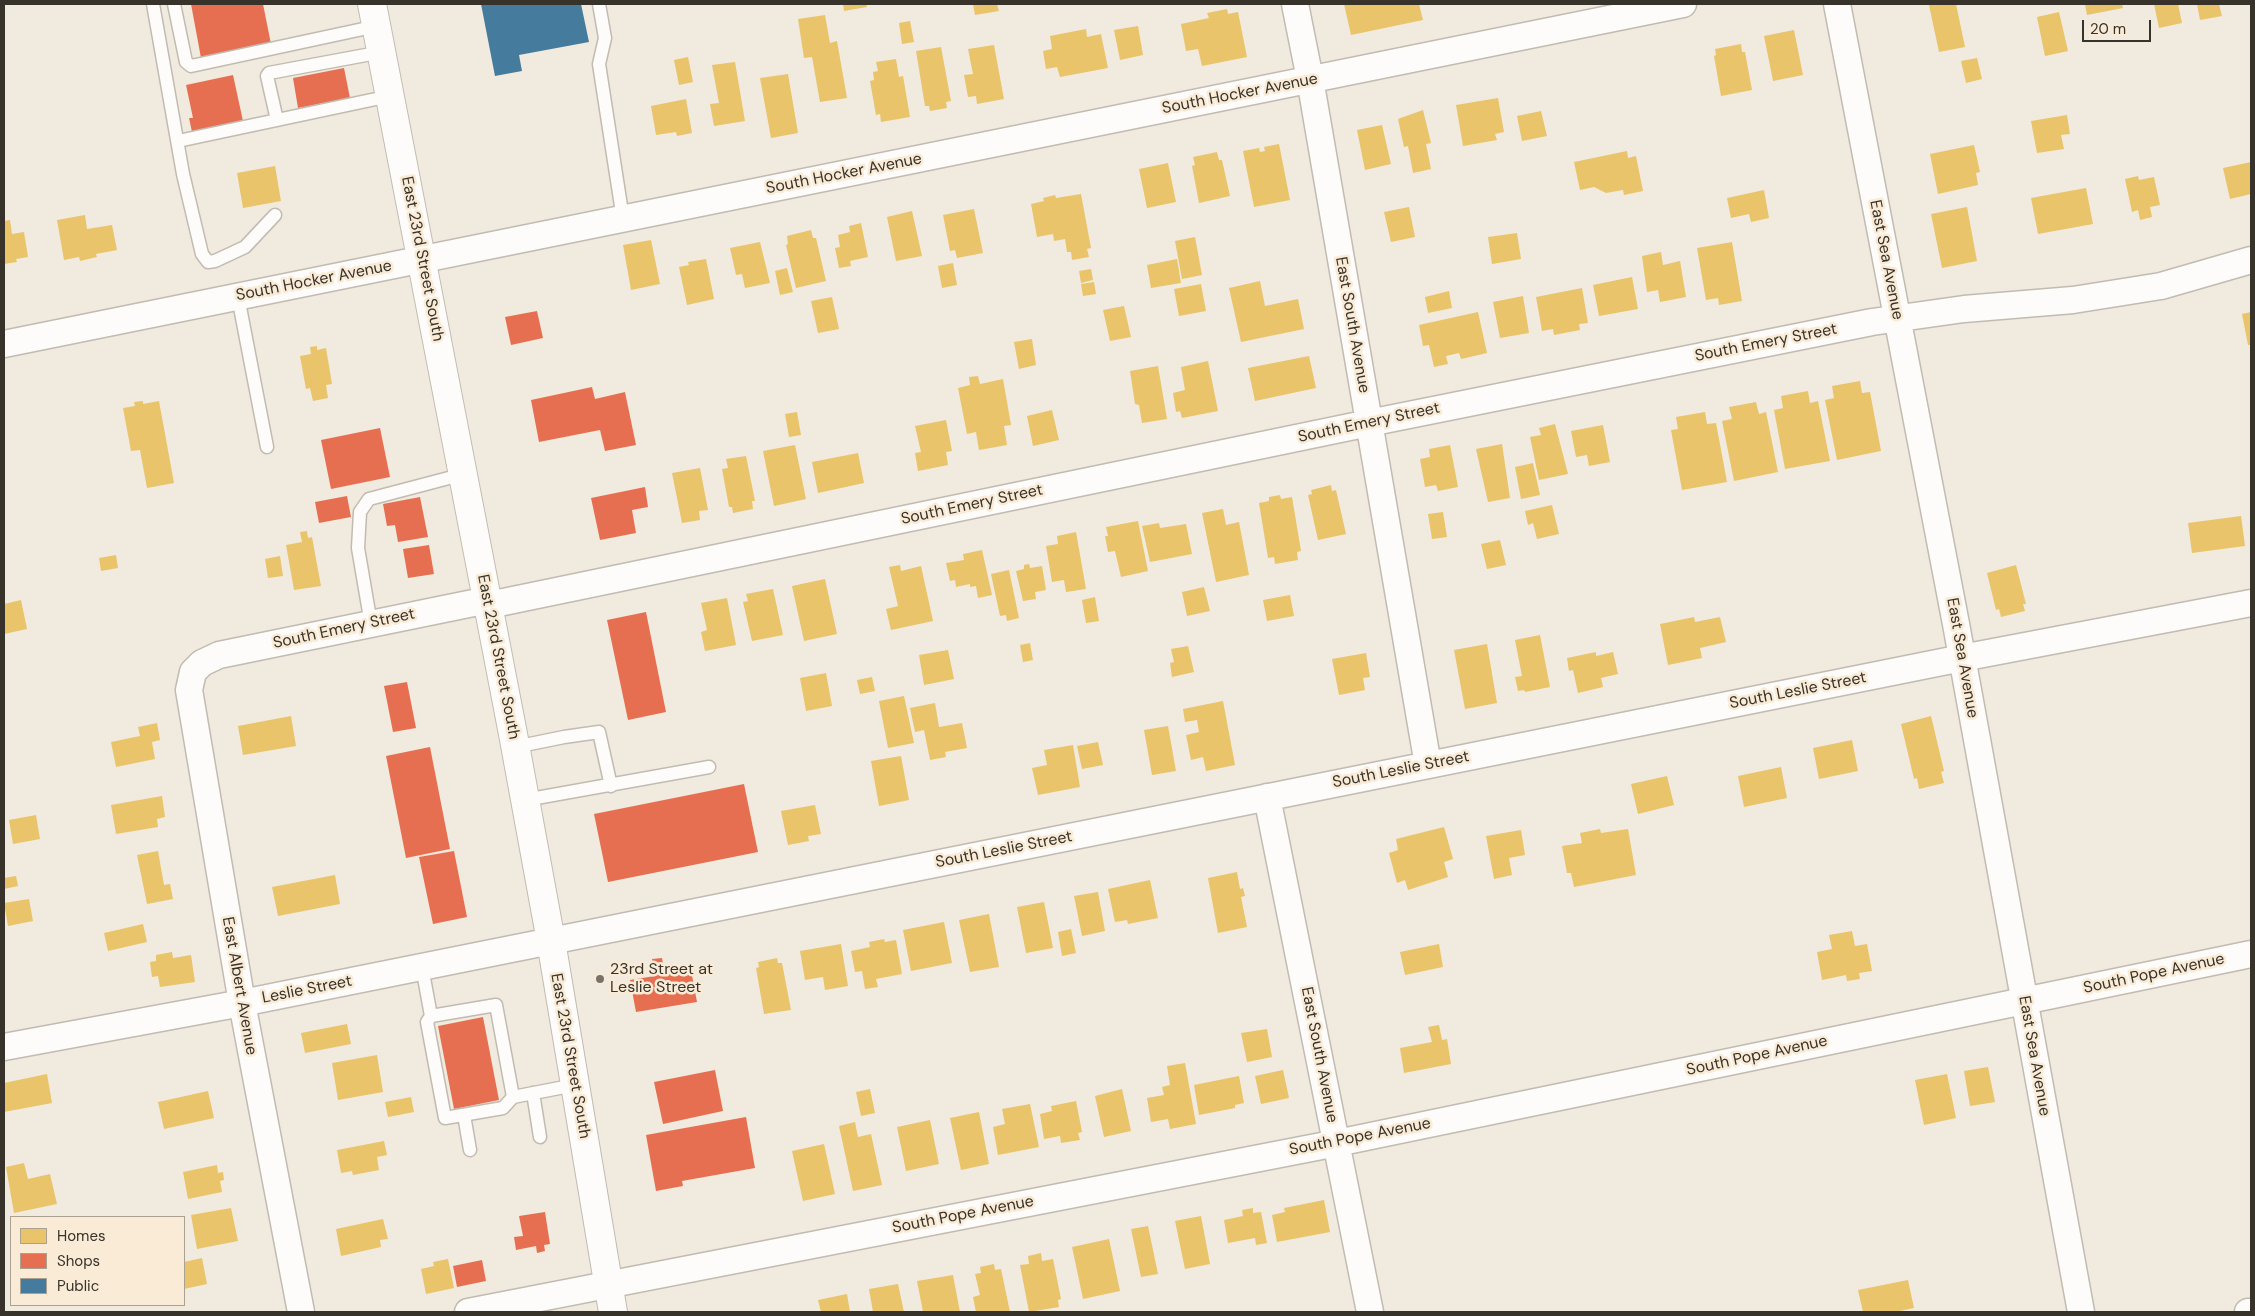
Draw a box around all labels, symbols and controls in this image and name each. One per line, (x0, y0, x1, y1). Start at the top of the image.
scale bar (2085, 10, 2154, 42)
text: 20 m (2090, 19, 2126, 39)
street label: South Hocker Avenue (1160, 69, 1320, 119)
street label: South Hocker Avenue (764, 149, 924, 199)
street label: East 23rd Street South (397, 175, 447, 343)
street label: East Sea Avenue (1865, 198, 1907, 322)
street label: East South Avenue (1331, 255, 1373, 395)
street label: South Hocker Avenue (234, 256, 394, 306)
street label: South Emery Street (1693, 320, 1839, 366)
street label: South Emery Street (1296, 399, 1442, 447)
street label: South Emery Street (899, 481, 1045, 529)
street label: East 23rd Street South (473, 573, 523, 741)
street label: East Sea Avenue (1942, 596, 1982, 720)
street label: South Emery Street (271, 605, 417, 653)
street label: South Leslie Street (1728, 668, 1868, 714)
street label: South Leslie Street (1331, 747, 1471, 793)
street label: South Leslie Street (934, 827, 1074, 873)
street label: East Albert Avenue (217, 915, 261, 1057)
street label: South Pope Avenue (2082, 950, 2226, 998)
place label: 23rd Street at Leslie Street (610, 960, 713, 998)
street label: Leslie Street (260, 972, 354, 1008)
street label: East 23rd Street South (546, 972, 594, 1140)
marker: 23rd Street at Leslie Street (594, 973, 606, 985)
street label: East South Avenue (1296, 985, 1342, 1125)
street label: East Sea Avenue (2014, 994, 2054, 1118)
street label: South Pope Avenue (1685, 1032, 1829, 1080)
street label: South Pope Avenue (1288, 1114, 1432, 1160)
street label: South Pope Avenue (891, 1192, 1035, 1238)
legend (10, 1216, 185, 1306)
text: Homes (57, 1226, 106, 1246)
text: Shops (57, 1251, 100, 1271)
text: Public (57, 1276, 99, 1296)

